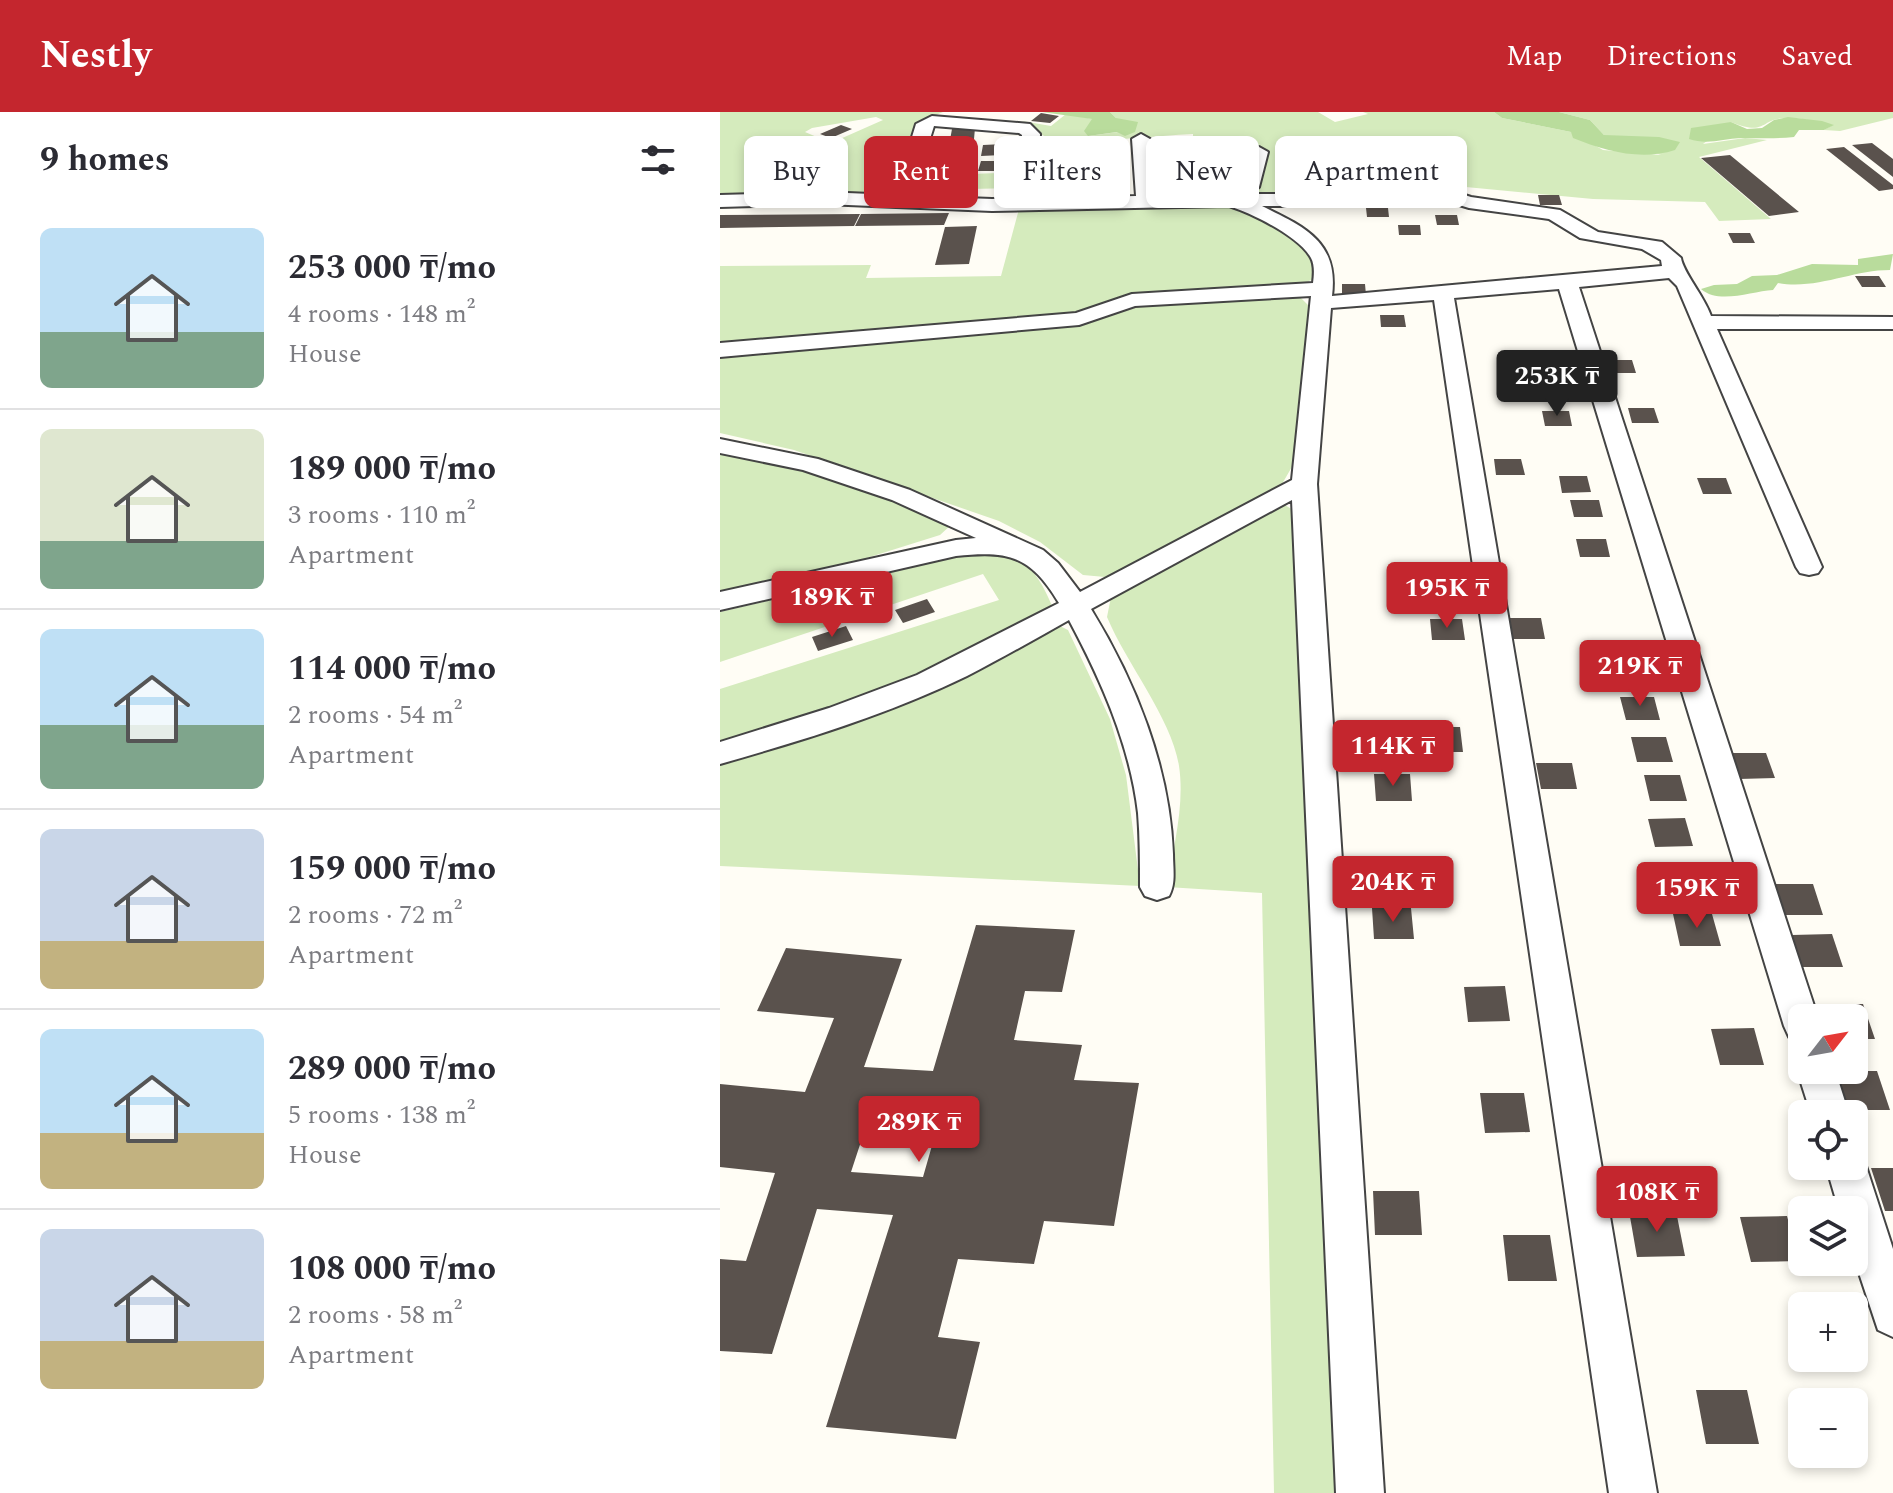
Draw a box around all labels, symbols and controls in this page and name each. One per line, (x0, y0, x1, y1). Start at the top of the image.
text: Nestly (40, 27, 151, 85)
text: Map (1506, 35, 1563, 78)
text: Directions (1607, 35, 1737, 78)
text: Saved (1781, 35, 1853, 78)
text: 9 homes (40, 134, 170, 186)
chip: Buy (744, 136, 848, 208)
chip: Rent (864, 136, 978, 208)
chip: Filters (994, 136, 1130, 208)
chip: New (1146, 136, 1259, 208)
chip: Apartment (1275, 136, 1467, 208)
icon: filters (636, 138, 680, 182)
text: 253 000 ₸/mo (288, 242, 496, 294)
icon: home (104, 260, 200, 356)
text: 4 rooms · 148 m² (288, 294, 475, 334)
text: House (288, 334, 362, 374)
pin: 253K ₸ (1492, 350, 1622, 418)
text: 253K ₸ (1515, 356, 1599, 396)
text: 189 000 ₸/mo (288, 443, 496, 495)
icon: home (104, 461, 200, 557)
text: 3 rooms · 110 m² (288, 495, 475, 535)
text: Apartment (288, 535, 414, 575)
pin: 195K ₸ (1382, 562, 1512, 630)
text: 195K ₸ (1405, 568, 1489, 608)
pin: 189K ₸ (767, 571, 897, 639)
text: 189K ₸ (790, 577, 874, 617)
pin: 219K ₸ (1575, 640, 1705, 708)
text: 114 000 ₸/mo (288, 643, 496, 695)
text: 219K ₸ (1598, 646, 1682, 686)
icon: home (104, 661, 200, 757)
text: 2 rooms · 54 m² (288, 695, 462, 735)
pin: 114K ₸ (1328, 720, 1458, 788)
text: 114K ₸ (1351, 726, 1435, 766)
text: Apartment (288, 735, 414, 775)
text: 159 000 ₸/mo (288, 843, 496, 895)
pin: 204K ₸ (1328, 856, 1458, 924)
icon: home (104, 861, 200, 957)
text: 204K ₸ (1351, 862, 1435, 902)
pin: 159K ₸ (1632, 862, 1762, 930)
text: 159K ₸ (1655, 868, 1739, 908)
text: 2 rooms · 72 m² (288, 895, 462, 935)
text: Apartment (288, 935, 414, 975)
north arrow (1788, 1004, 1868, 1084)
map controls (1788, 1004, 1868, 1468)
text: 289 000 ₸/mo (288, 1043, 496, 1095)
icon: home (104, 1061, 200, 1157)
text: 5 rooms · 138 m² (288, 1095, 475, 1135)
pin: 289K ₸ (854, 1096, 984, 1164)
button: locate (1788, 1100, 1868, 1180)
text: 289K ₸ (877, 1102, 961, 1142)
text: House (288, 1135, 362, 1175)
pin: 108K ₸ (1592, 1166, 1722, 1234)
text: 108K ₸ (1615, 1172, 1699, 1212)
button: layers (1788, 1196, 1868, 1276)
text: 108 000 ₸/mo (288, 1243, 496, 1295)
icon: home (104, 1261, 200, 1357)
button: + (1788, 1292, 1868, 1372)
text: 2 rooms · 58 m² (288, 1295, 462, 1335)
text: Apartment (288, 1335, 414, 1375)
button: − (1788, 1388, 1868, 1468)

